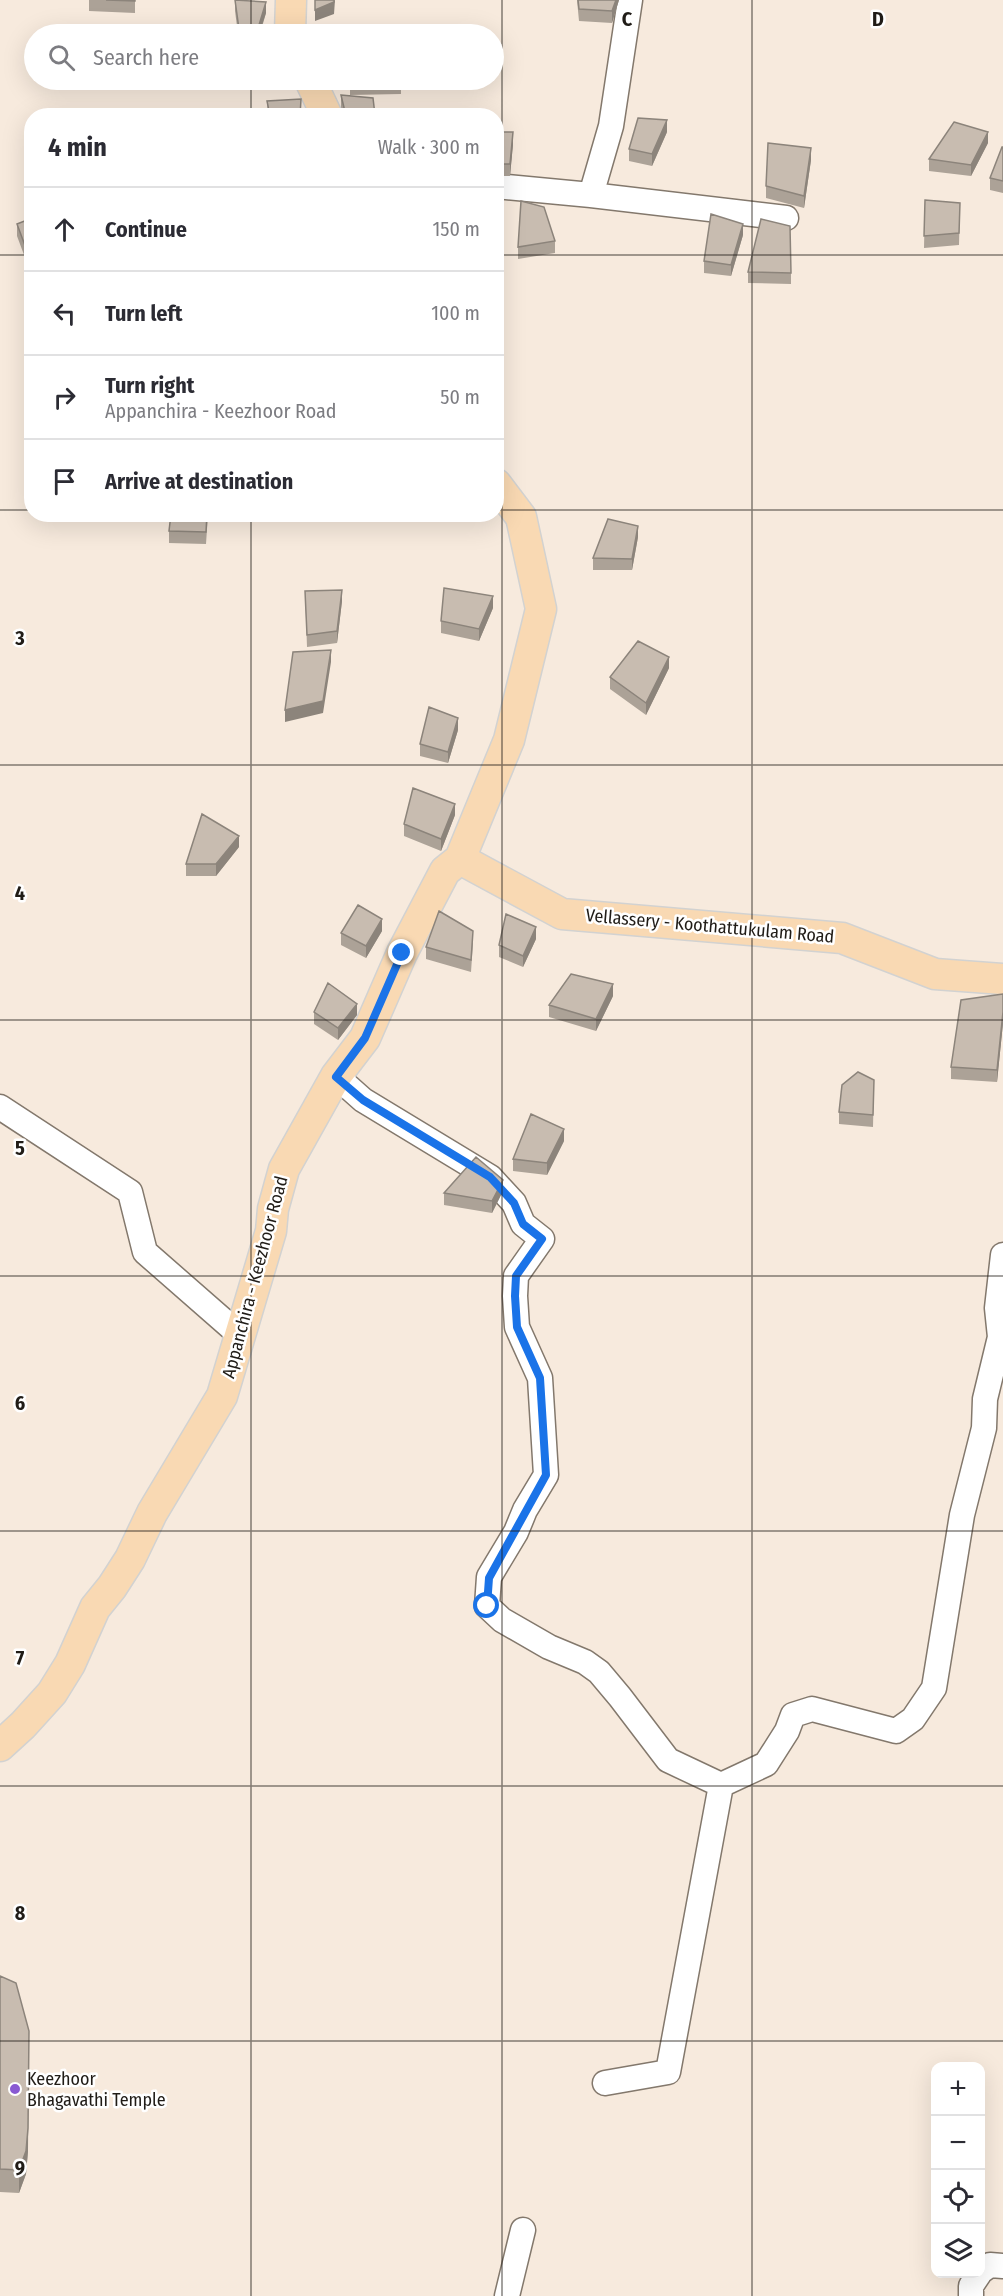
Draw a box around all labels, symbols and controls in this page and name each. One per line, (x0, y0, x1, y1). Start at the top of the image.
text: C (622, 7, 633, 31)
text: D (872, 7, 884, 31)
search box (24, 24, 504, 90)
icon: search (45, 41, 78, 74)
text: Search here (93, 44, 199, 71)
text: 4 min (48, 132, 107, 163)
text: Walk · 300 m (378, 135, 480, 159)
icon: ahead (48, 213, 81, 246)
text: Continue (105, 216, 187, 243)
text: 150 m (433, 217, 480, 241)
icon: left (48, 297, 81, 330)
text: Turn left (105, 300, 183, 327)
text: 100 m (431, 301, 480, 325)
text: Turn right (105, 372, 194, 399)
icon: right (48, 381, 81, 414)
text: 50 m (440, 385, 480, 409)
text: Appanchira - Keezhoor Road (105, 399, 337, 423)
icon: arrive (48, 465, 81, 498)
text: Arrive at destination (105, 468, 293, 495)
text: 3 (14, 626, 25, 650)
text: 4 (15, 881, 25, 905)
street label: Vellassery - Koothattukulam Road (585, 904, 835, 948)
route end (388, 939, 414, 965)
text: 5 (15, 1136, 25, 1160)
street label: Appanchira - Keezhoor Road (217, 1173, 293, 1381)
text: 6 (15, 1391, 25, 1415)
route start (473, 1592, 499, 1618)
text: 7 (16, 1646, 25, 1670)
text: 8 (15, 1901, 26, 1925)
map controls (931, 2062, 985, 2278)
button: + (931, 2062, 985, 2116)
place label: Keezhoor Bhagavathi Temple (27, 2068, 166, 2111)
marker: Keezhoor Bhagavathi Temple (8, 2082, 22, 2096)
button: − (931, 2116, 985, 2170)
text: 9 (15, 2156, 25, 2180)
button: locate (931, 2170, 985, 2224)
button: layers (931, 2224, 985, 2278)

